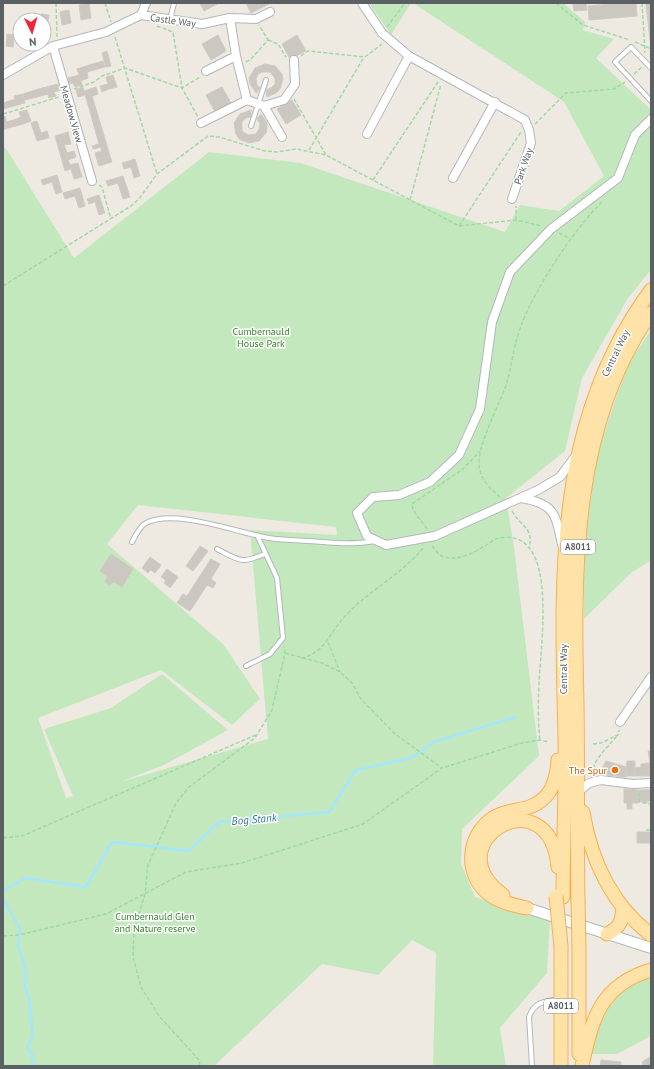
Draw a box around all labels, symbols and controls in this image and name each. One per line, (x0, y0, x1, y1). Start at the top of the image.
street label: Castle Way (149, 11, 197, 30)
north arrow (12, 12, 52, 52)
text: N (29, 35, 37, 49)
street label: Meadow View (57, 84, 86, 145)
street label: Park Way (511, 146, 536, 186)
park label: Cumbernauld House Park (232, 325, 290, 350)
street label: Central Way (599, 327, 633, 379)
road number: A8011 (561, 540, 595, 554)
street label: Central Way (557, 643, 570, 694)
place label: The Spur (569, 764, 608, 777)
marker: The Spur (610, 765, 620, 775)
water label: Bog Stank (231, 810, 278, 828)
park label: Cumbernauld Glen and Nature reserve (114, 910, 196, 935)
road number: A8011 (544, 999, 578, 1013)

